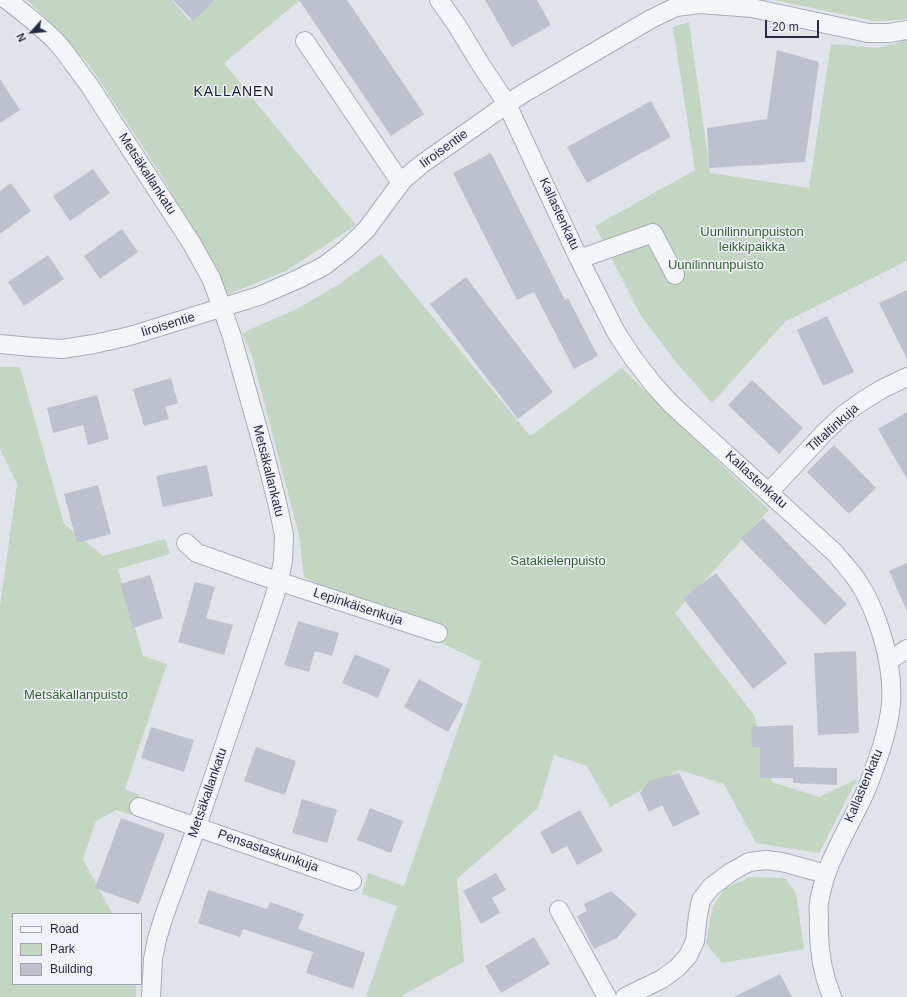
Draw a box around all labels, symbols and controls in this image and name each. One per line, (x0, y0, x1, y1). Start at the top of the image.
north arrow (12, 12, 52, 52)
scale bar (767, 12, 821, 38)
text: 20 m (772, 20, 799, 34)
text: N (14, 31, 28, 44)
district label: KALLANEN (193, 84, 275, 100)
street label: Iiroisentie (417, 126, 471, 172)
street label: Metsäkallankatu (115, 130, 179, 218)
street label: Kallastenkatu (535, 175, 583, 253)
park label: Uunilinnunpuiston leikkipaikka (700, 224, 804, 255)
park label: Uunilinnunpuisto (668, 257, 764, 273)
street label: Iiroisentie (139, 309, 197, 341)
street label: Tiltaltinkuja (804, 401, 862, 455)
street label: Metsäkallankatu (249, 424, 287, 518)
street label: Kallastenkatu (722, 448, 790, 512)
park label: Satakielenpuisto (510, 553, 606, 569)
street label: Lepinkäisenkuja (311, 585, 405, 629)
park label: Metsäkallanpuisto (24, 687, 128, 703)
street label: Metsäkallankatu (185, 746, 231, 840)
street label: Kallastenkatu (842, 747, 886, 825)
street label: Pensastaskunkuja (216, 826, 320, 876)
legend (12, 913, 142, 985)
text: Road (50, 922, 79, 936)
text: Park (50, 942, 75, 956)
text: Building (50, 962, 93, 976)

